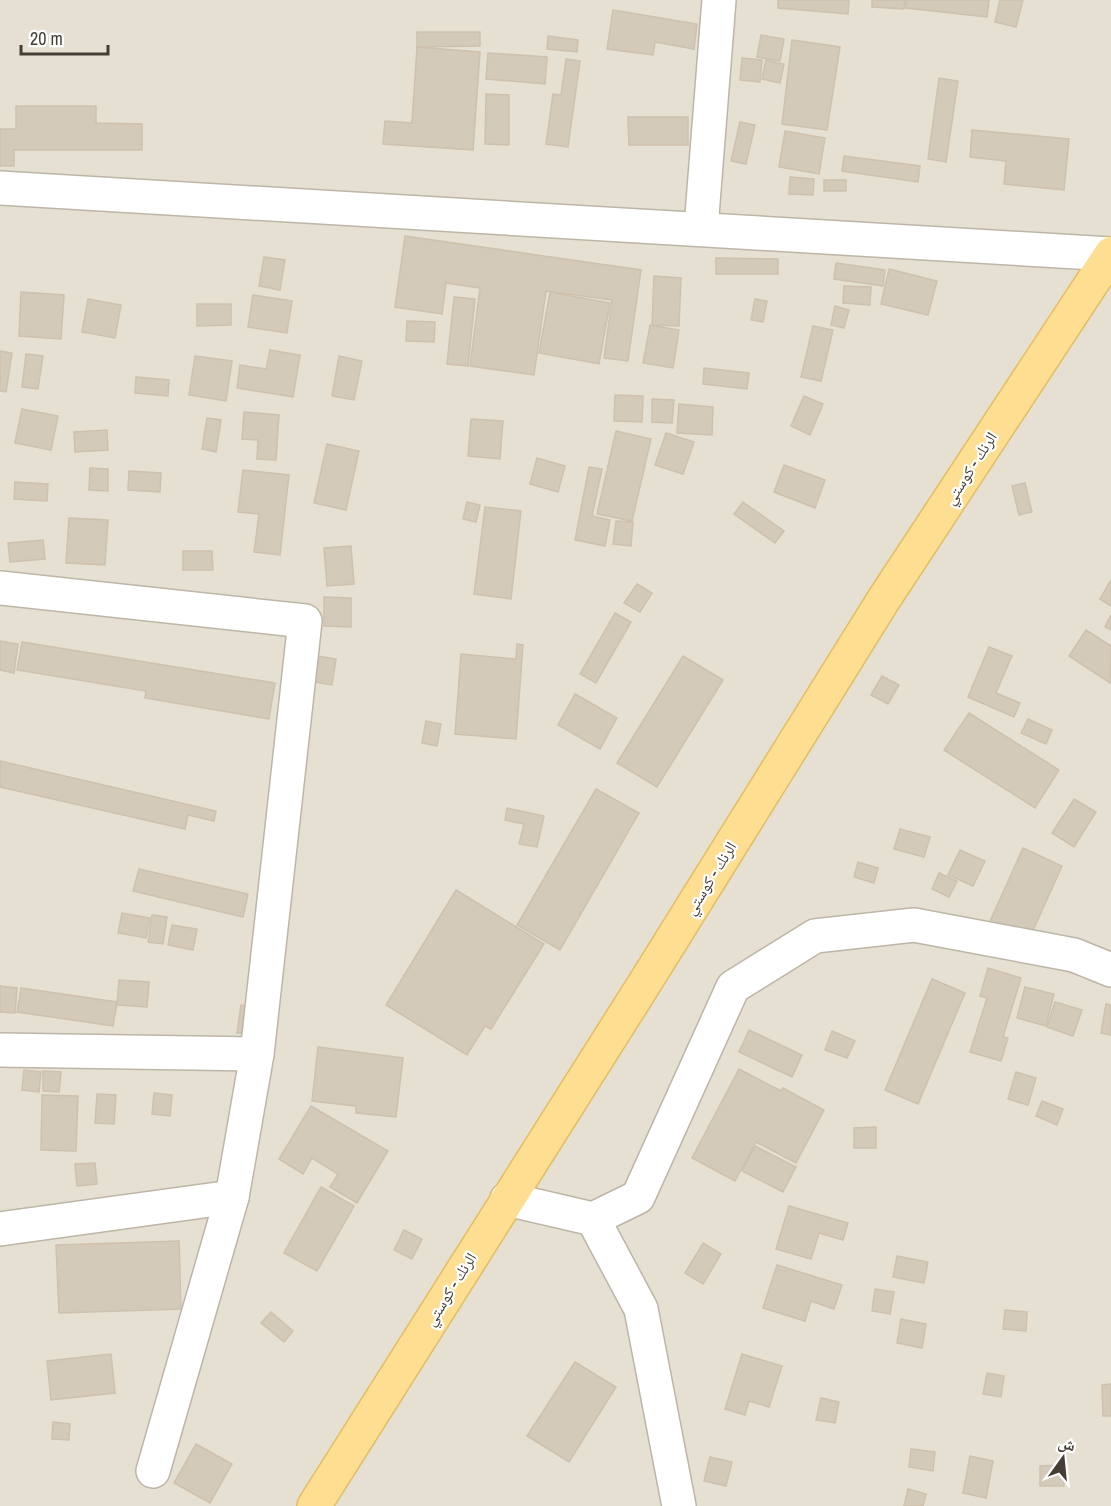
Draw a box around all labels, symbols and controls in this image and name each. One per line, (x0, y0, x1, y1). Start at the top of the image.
scale bar (21, 18, 108, 56)
text: 20 m (30, 26, 63, 51)
street label: الرنك - كوستي (938, 427, 1004, 510)
street label: الرنك - كوستي (679, 837, 743, 920)
street label: الرنك - كوستي (419, 1248, 483, 1331)
north arrow (1033, 1428, 1093, 1488)
text: ش (1056, 1431, 1078, 1456)

